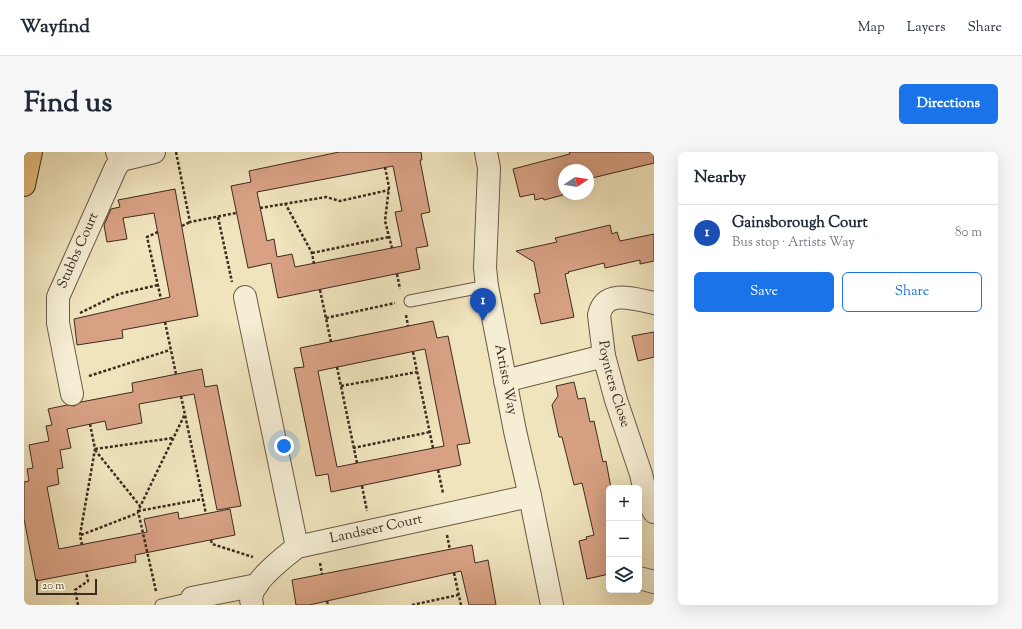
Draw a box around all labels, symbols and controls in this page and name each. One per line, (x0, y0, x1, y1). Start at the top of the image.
text: Wayfind (20, 14, 90, 41)
text: Map (858, 18, 885, 38)
text: Layers (907, 18, 945, 38)
text: Share (967, 18, 1002, 38)
text: Find us (24, 84, 112, 124)
button: Directions (899, 84, 998, 124)
north arrow (558, 164, 594, 200)
text: Nearby (694, 166, 746, 190)
street label: Stubbs Court (53, 209, 104, 292)
text: Gainsborough Court (732, 213, 868, 234)
text: 1 (705, 224, 709, 242)
text: 80 m (955, 224, 982, 242)
text: Bus stop · Artists Way (732, 234, 855, 252)
button: Save (694, 272, 834, 312)
button: Share (842, 272, 982, 312)
pin: 1 (470, 288, 496, 321)
street label: Poynters Close (592, 340, 635, 430)
street label: Artists Way (488, 343, 522, 417)
your location (274, 436, 294, 456)
map controls (606, 485, 642, 593)
button: + (606, 485, 642, 521)
street label: Landseer Court (328, 510, 425, 550)
button: − (606, 521, 642, 557)
button: layers (606, 557, 642, 593)
scale bar (36, 577, 97, 596)
text: 20 m (42, 578, 64, 594)

